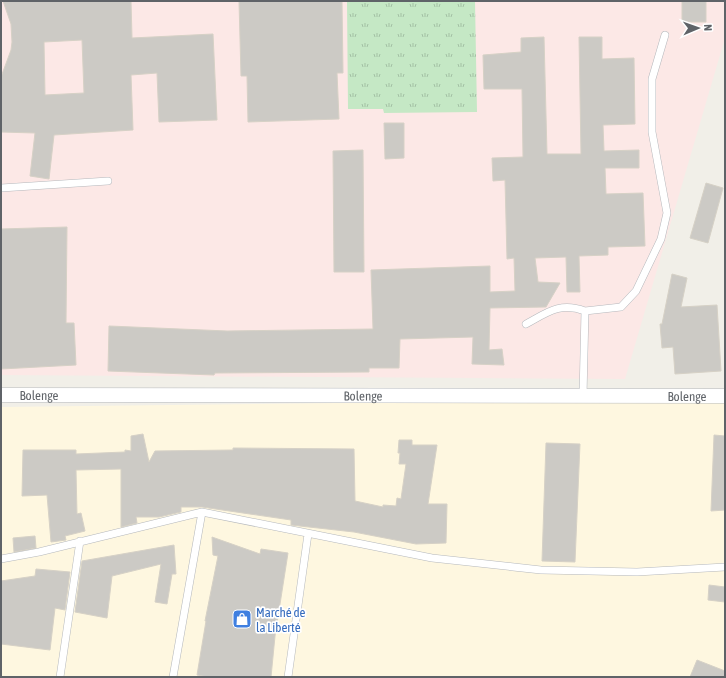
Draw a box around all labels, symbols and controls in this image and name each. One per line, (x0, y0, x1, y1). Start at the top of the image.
north arrow (678, 8, 718, 48)
text: N (702, 24, 714, 31)
street label: Bolenge (19, 388, 59, 403)
street label: Bolenge (343, 388, 383, 403)
street label: Bolenge (667, 388, 707, 403)
place label: Marché de la Liberté (256, 605, 306, 635)
shop icon: Marché de la Liberté (231, 608, 253, 630)

